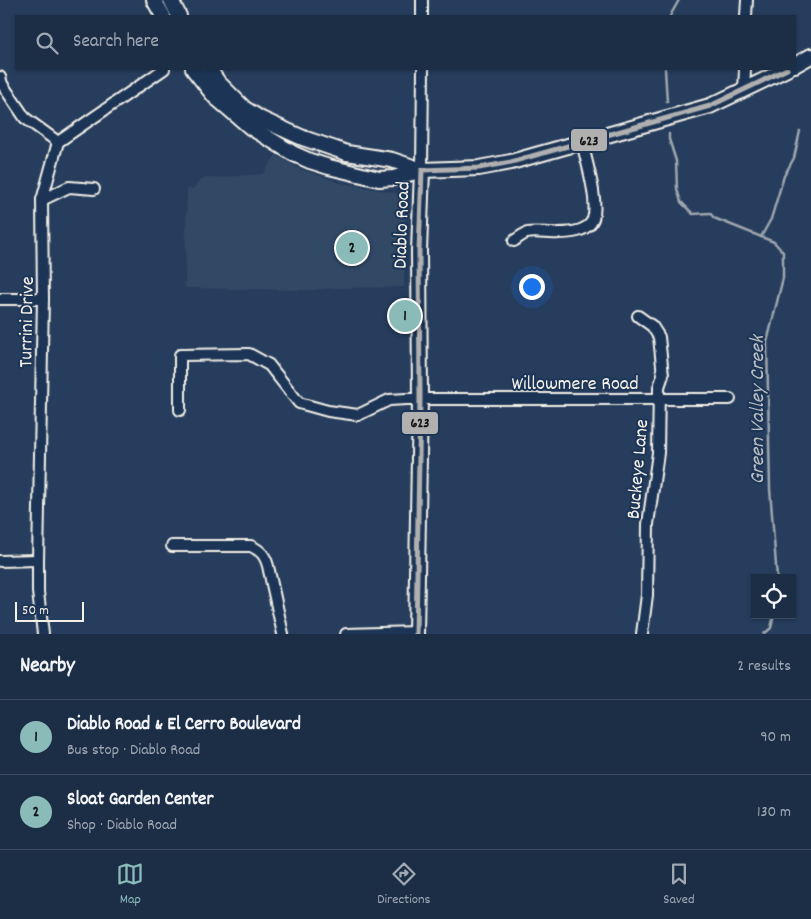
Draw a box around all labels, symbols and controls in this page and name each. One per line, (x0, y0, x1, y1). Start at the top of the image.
search box (15, 15, 796, 70)
icon: search (33, 29, 61, 57)
text: Search here (73, 29, 159, 56)
line badge: 623 (570, 128, 608, 152)
text: 623 (579, 132, 599, 152)
street label: Diablo Road (387, 181, 419, 269)
pin: 2 (336, 229, 368, 267)
your location (519, 274, 545, 300)
street label: Turrini Drive (13, 276, 43, 368)
pin: 1 (389, 297, 421, 335)
water label: Green Valley Creek (744, 333, 774, 485)
street label: Willowmere Road (511, 371, 639, 399)
line badge: 623 (401, 411, 439, 435)
text: 623 (410, 414, 430, 434)
street label: Buckeye Lane (621, 418, 657, 520)
map controls (751, 574, 796, 619)
button: locate (751, 574, 796, 619)
scale bar (15, 599, 84, 622)
text: 50 m (22, 601, 49, 621)
text: Nearby (20, 652, 75, 682)
text: 2 results (737, 655, 791, 678)
text: Diablo Road & El Cerro Boulevard (67, 712, 301, 739)
text: 1 (34, 726, 38, 749)
text: 90 m (760, 726, 791, 749)
text: Bus stop · Diablo Road (67, 739, 200, 762)
text: Sloat Garden Center (67, 787, 214, 814)
text: 2 (33, 801, 40, 824)
text: 130 m (757, 801, 791, 824)
text: Shop · Diablo Road (67, 814, 177, 837)
tab: Map (116, 860, 144, 910)
tab: Directions (377, 860, 430, 910)
tab: Saved (663, 860, 695, 910)

